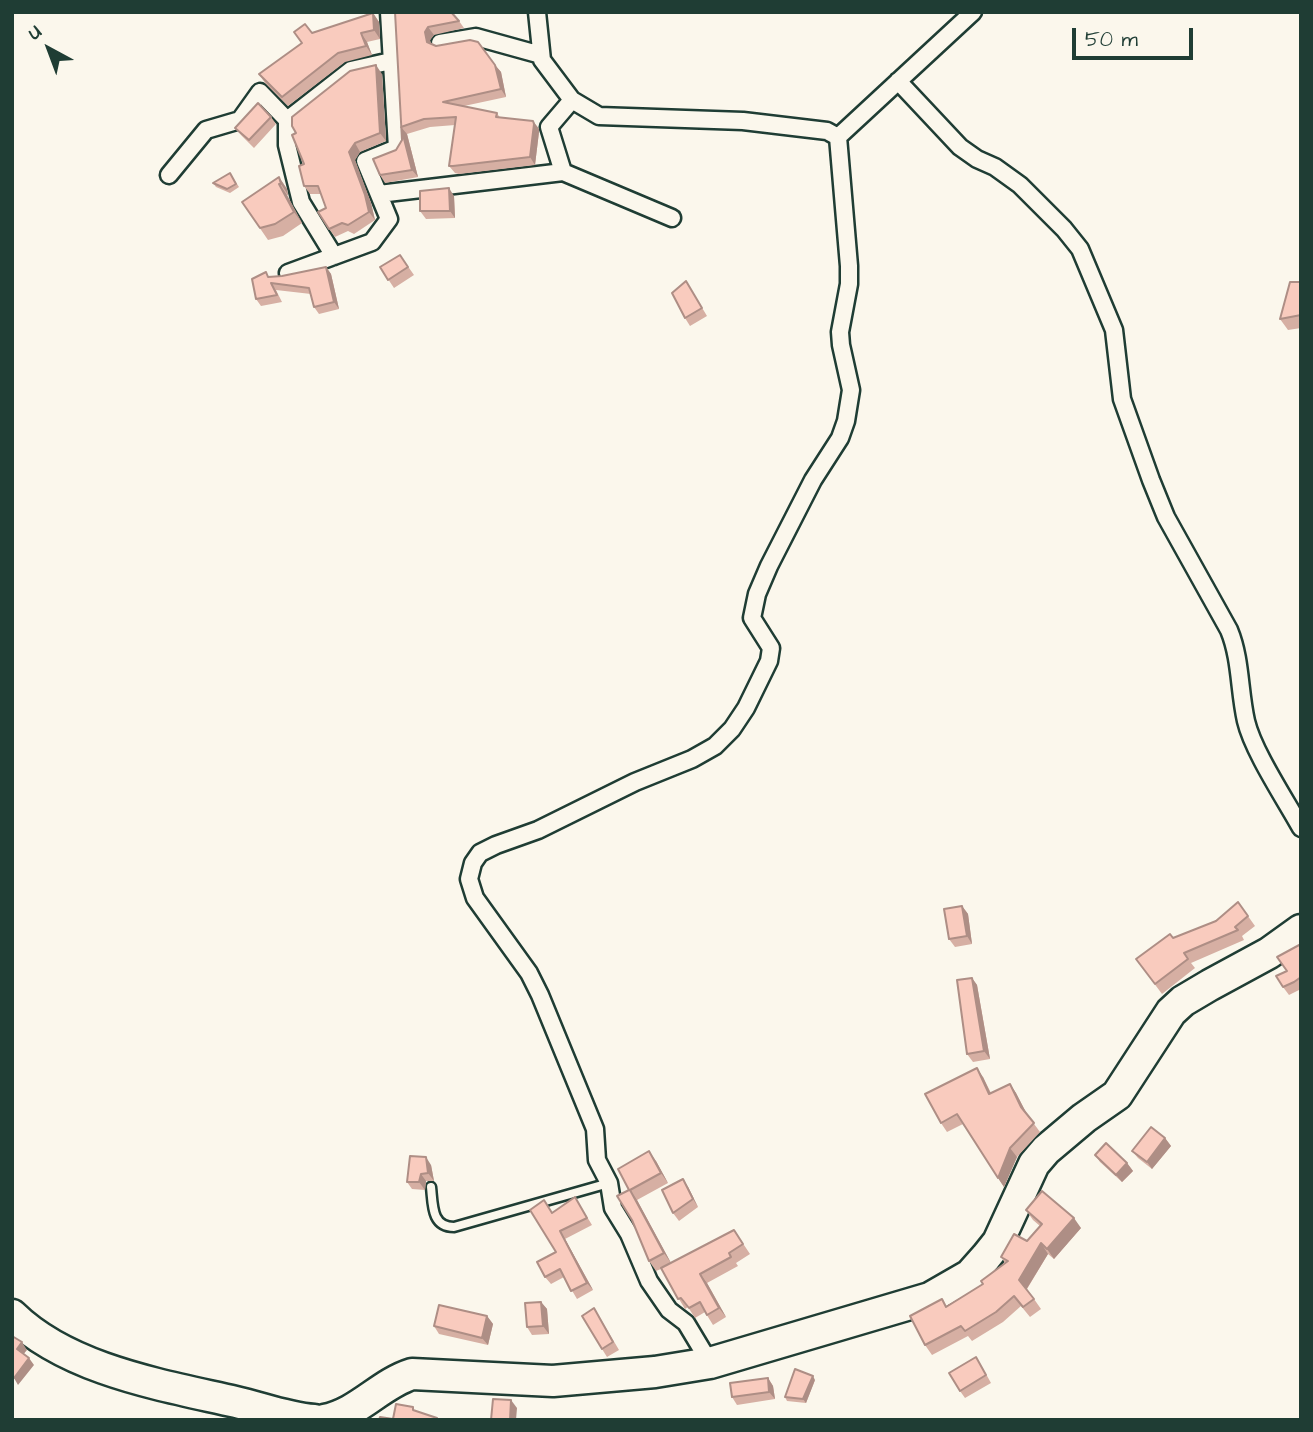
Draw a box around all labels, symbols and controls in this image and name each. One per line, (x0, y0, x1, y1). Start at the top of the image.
north arrow (14, 14, 84, 84)
scale bar (1075, 14, 1196, 58)
text: U (22, 19, 48, 46)
text: 50 m (1085, 25, 1138, 54)

